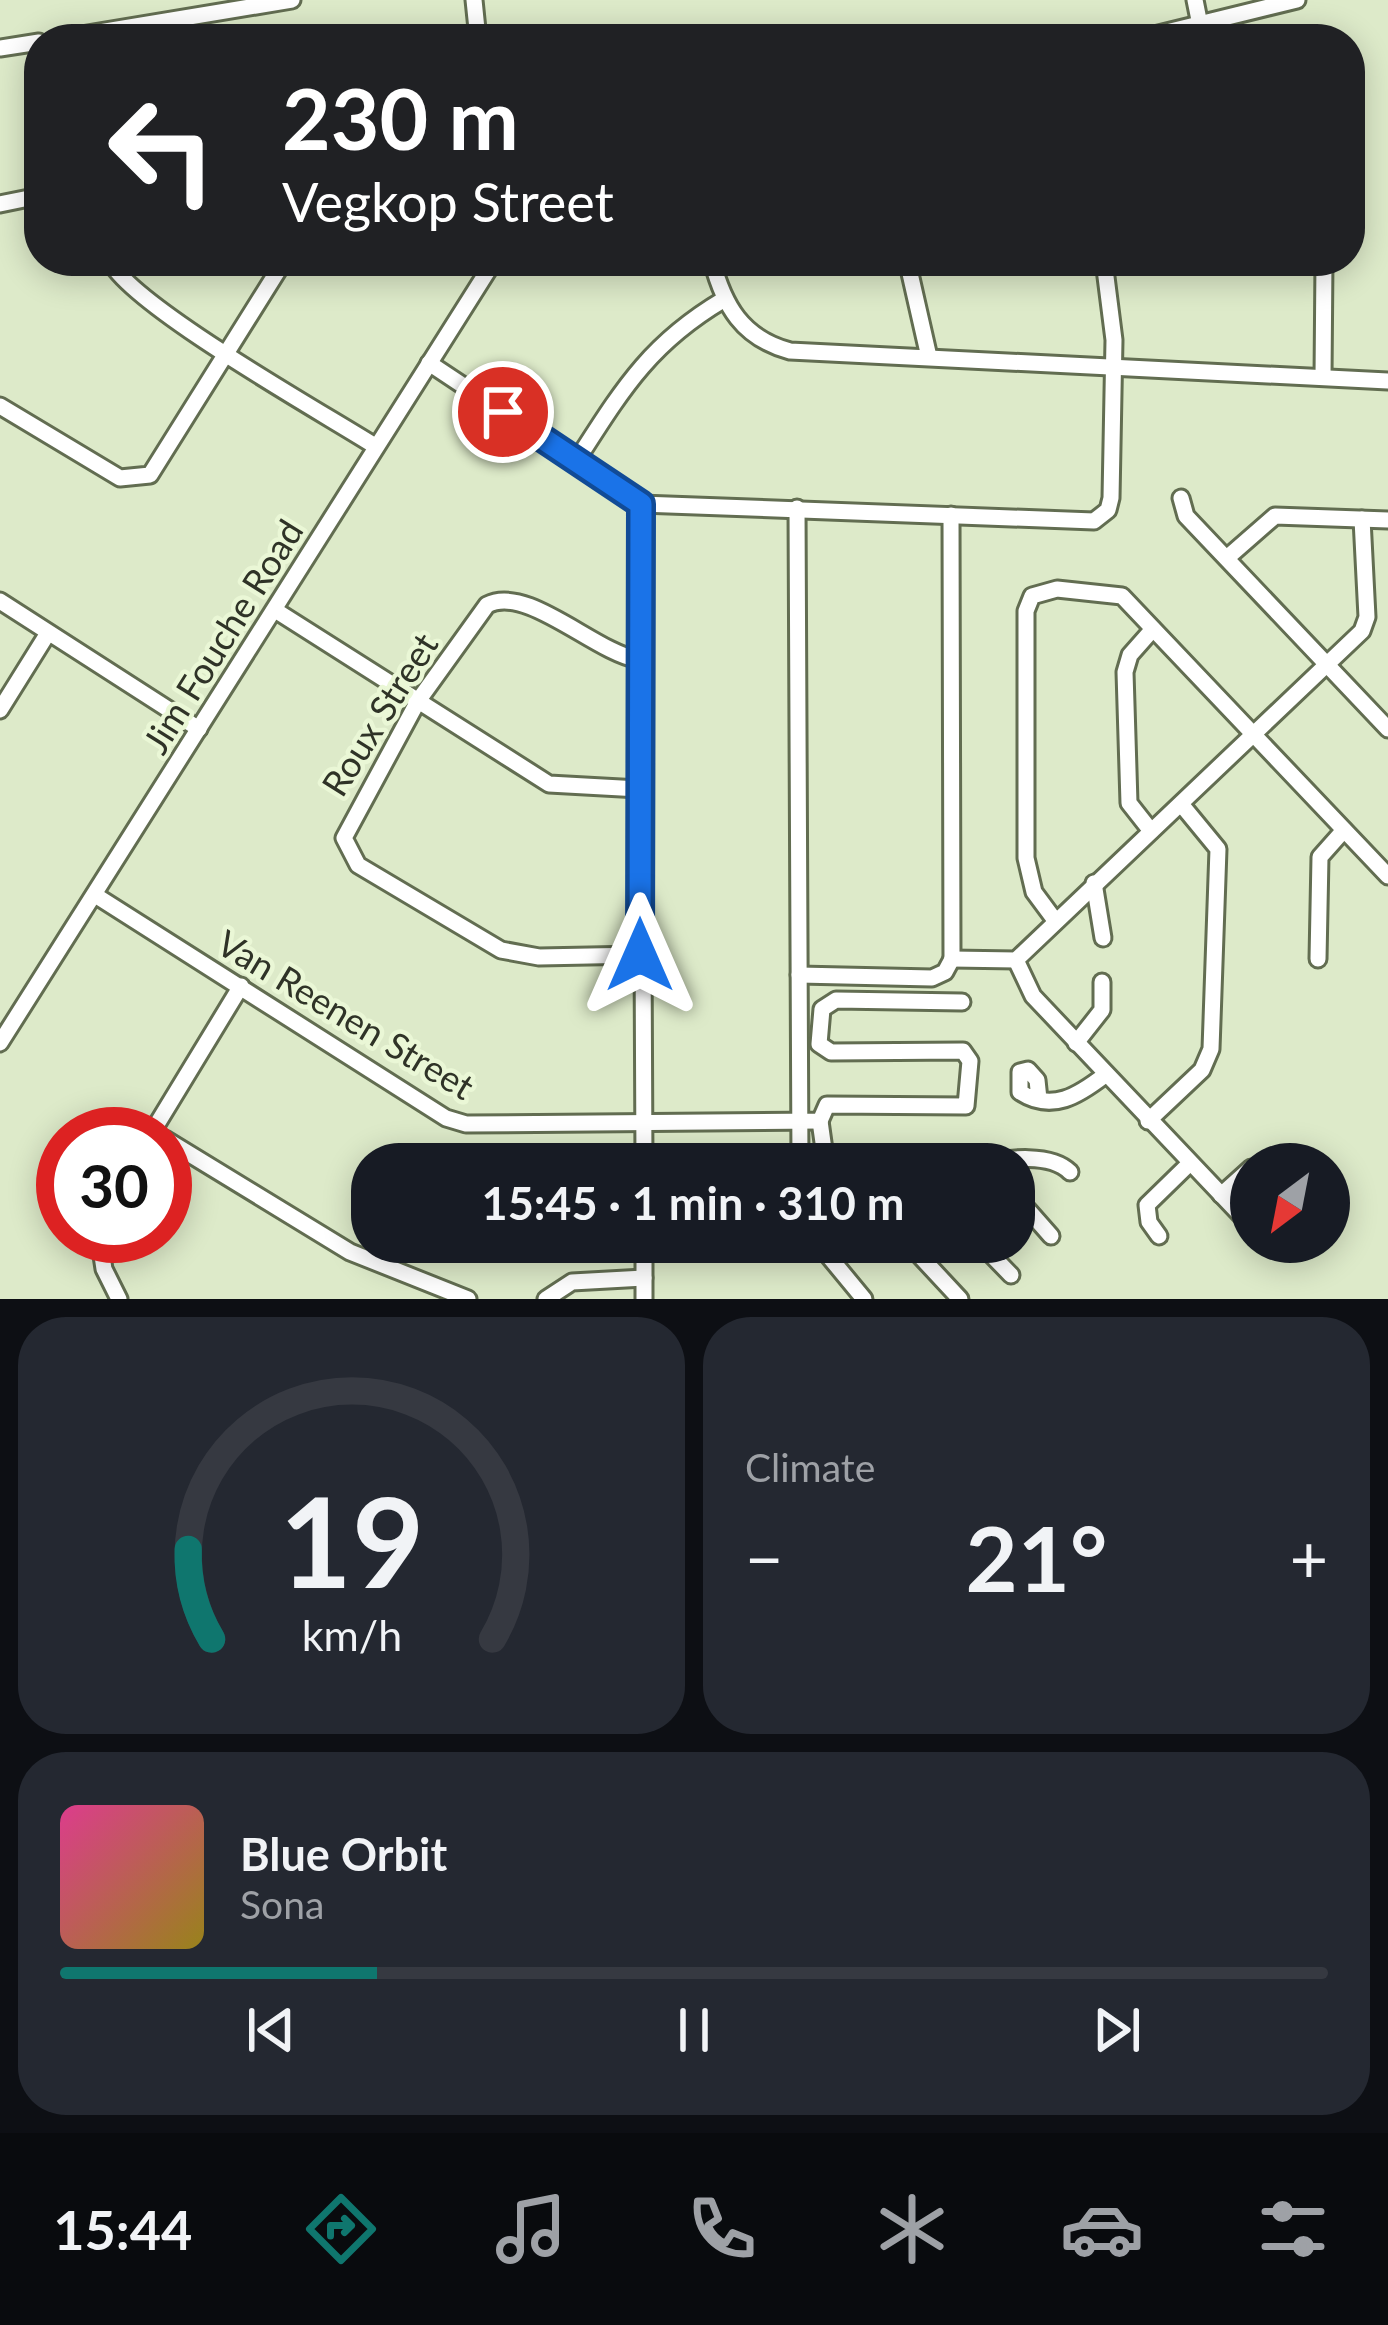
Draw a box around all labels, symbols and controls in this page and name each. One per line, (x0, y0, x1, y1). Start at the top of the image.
text: 230 m (282, 67, 519, 168)
icon: left (84, 72, 240, 228)
text: Vegkop Street (282, 169, 614, 234)
pin (452, 361, 554, 463)
icon: arrive (470, 379, 536, 445)
street label: Jim Fouche Road (133, 511, 311, 761)
street label: Roux Street (312, 624, 446, 804)
position arrow (577, 892, 703, 1018)
street label: Van Reenen Street (210, 920, 482, 1108)
speed limit sign: 30 (36, 1107, 192, 1263)
north arrow (1230, 1143, 1350, 1263)
map controls (1230, 1143, 1350, 1263)
text: 15:45 · 1 min · 310 m (482, 1176, 904, 1230)
text: Climate (745, 1444, 875, 1490)
text: 19 (279, 1465, 424, 1615)
text: 21° (966, 1503, 1107, 1611)
text: − (745, 1518, 783, 1597)
text: + (1290, 1518, 1328, 1597)
text: km/h (301, 1608, 402, 1659)
text: Blue Orbit (240, 1827, 447, 1881)
text: Sona (240, 1881, 324, 1927)
icon: previous (238, 1997, 304, 2063)
icon: pause (661, 1997, 727, 2063)
icon: next (1084, 1997, 1150, 2063)
icon: directions (299, 2187, 383, 2271)
icon: music (489, 2187, 573, 2271)
icon: phone (680, 2187, 764, 2271)
icon: climate (870, 2187, 954, 2271)
icon: car (1060, 2187, 1144, 2271)
icon: filters (1251, 2187, 1335, 2271)
text: 15:44 (53, 2197, 192, 2262)

